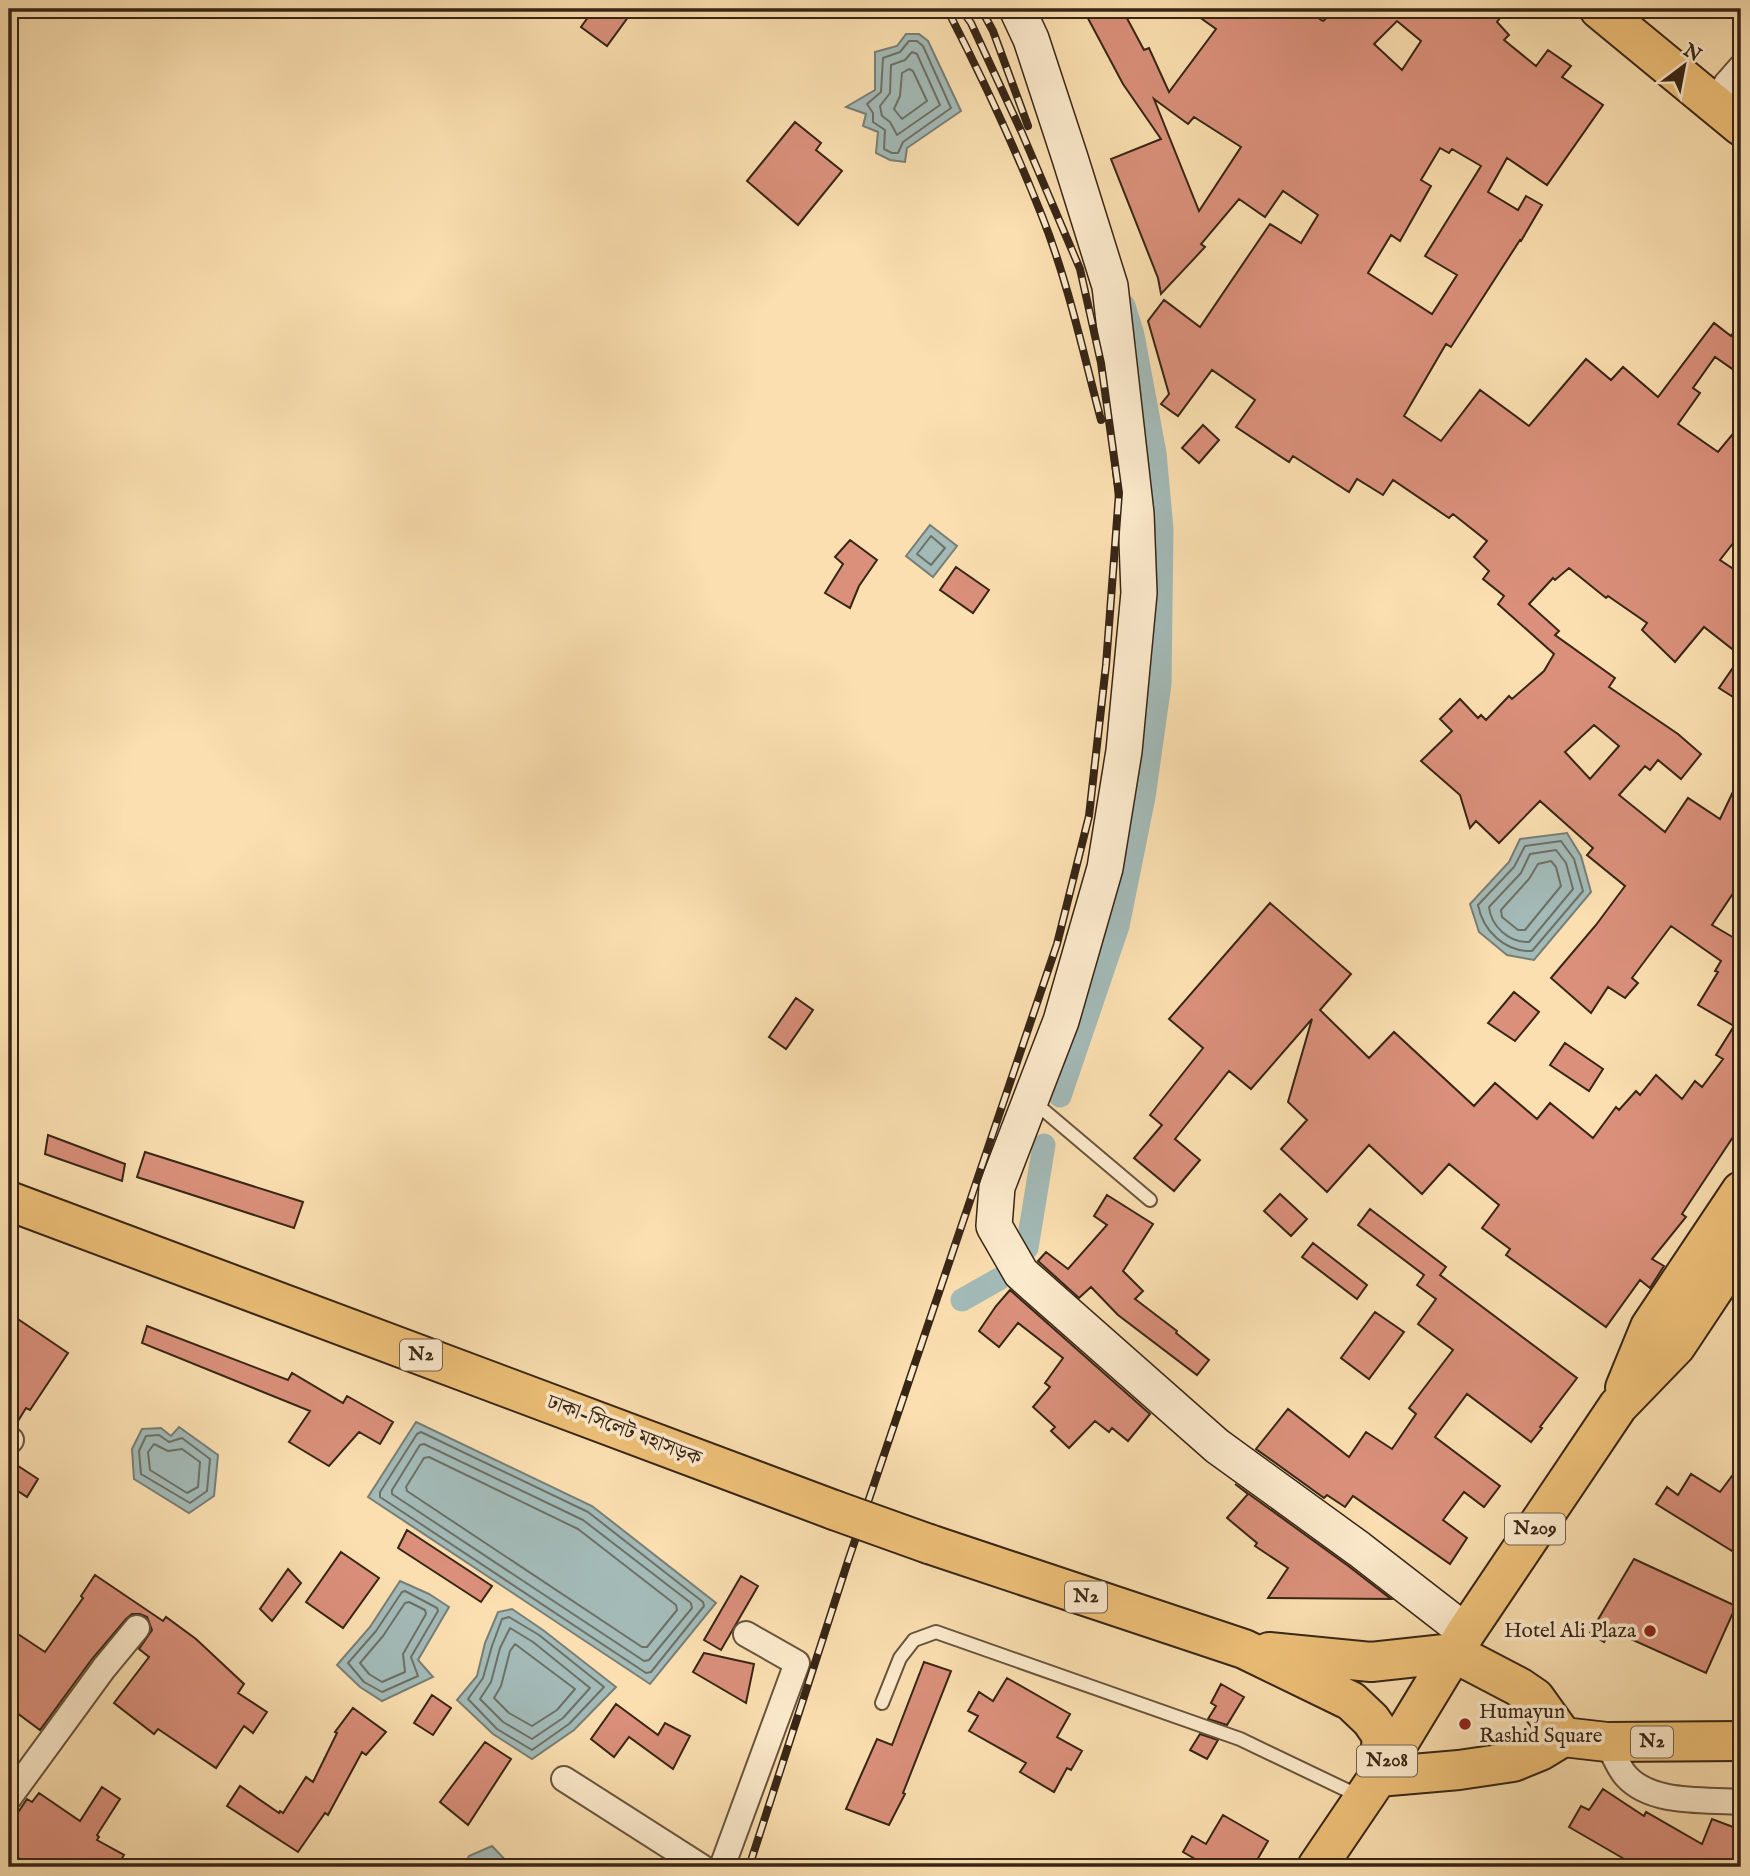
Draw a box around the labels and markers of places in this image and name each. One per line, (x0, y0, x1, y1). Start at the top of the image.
place label: Hotel Ali Plaza (1504, 1618, 1637, 1645)
marker: Hotel Ali Plaza (1642, 1623, 1658, 1639)
place label: Humayun Rashid Square (1479, 1699, 1603, 1750)
marker: Humayun Rashid Square (1457, 1716, 1473, 1732)

